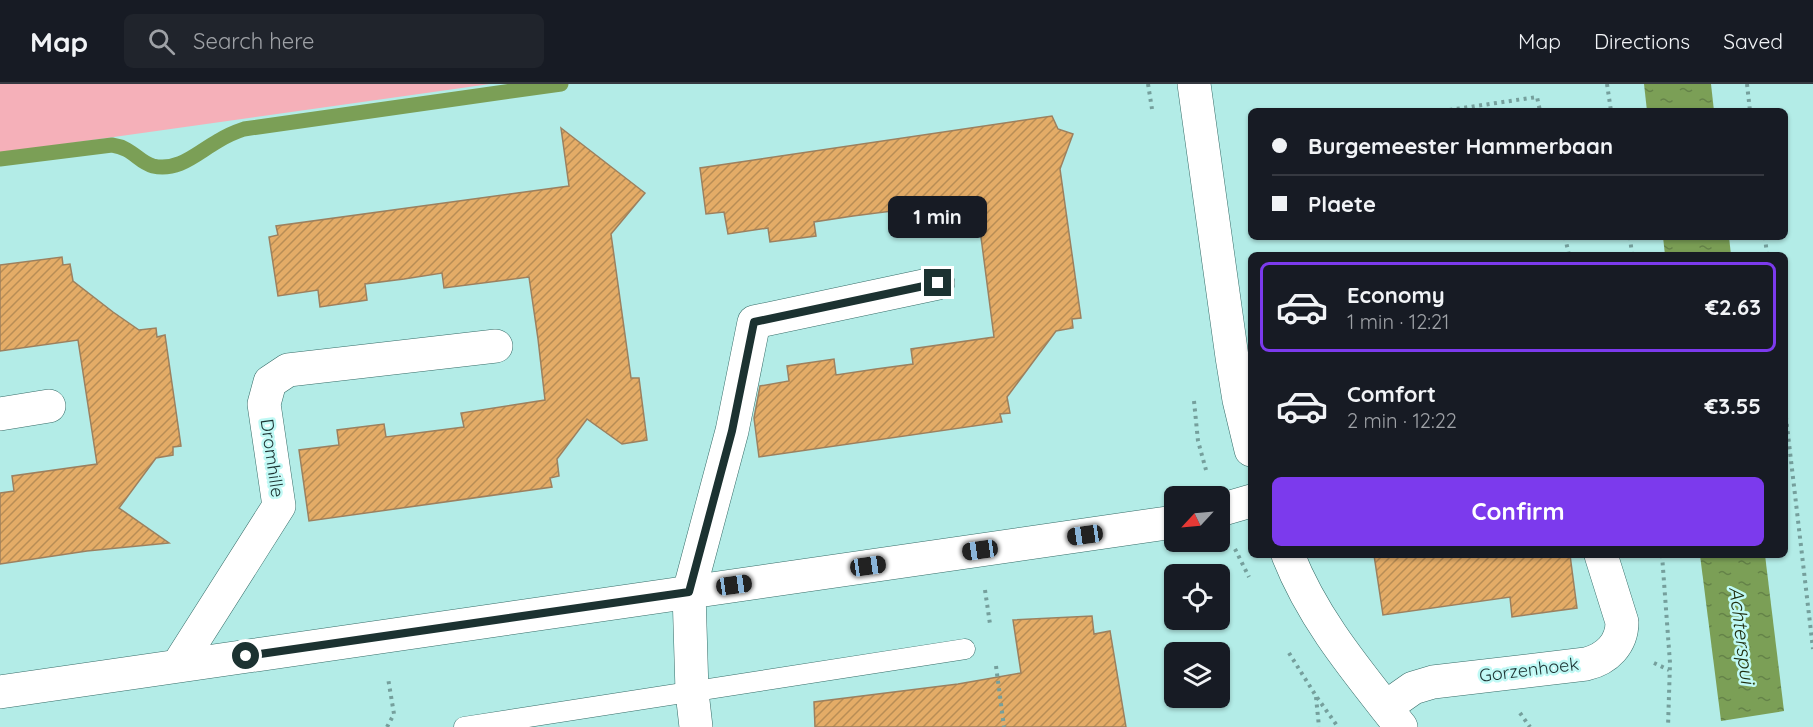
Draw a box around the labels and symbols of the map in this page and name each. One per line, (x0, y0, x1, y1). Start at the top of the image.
callout: 1 min (888, 196, 988, 238)
route end (924, 269, 951, 296)
street label: Dromhille (256, 417, 289, 499)
north arrow (1164, 486, 1230, 552)
car (1066, 524, 1104, 546)
car (961, 539, 999, 561)
car (849, 555, 887, 577)
car (715, 574, 753, 596)
water label: Achterspui (1724, 585, 1761, 688)
route start (232, 642, 259, 669)
street label: Gorzenhoek (1478, 652, 1580, 687)

